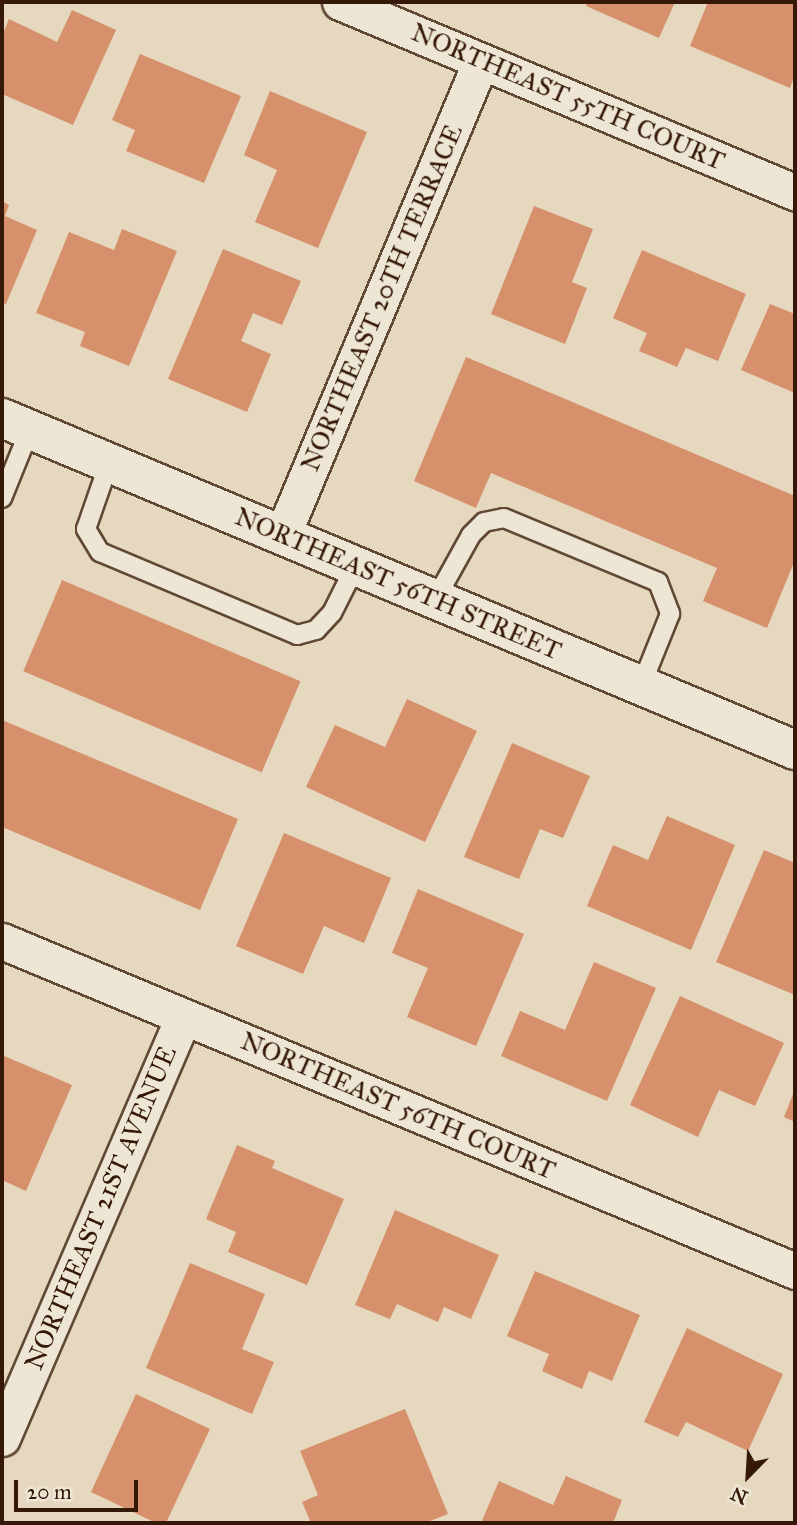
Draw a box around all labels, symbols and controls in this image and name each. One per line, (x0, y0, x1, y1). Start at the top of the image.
street label: NORTHEAST 55TH COURT (406, 17, 730, 177)
street label: NORTHEAST 20TH TERRACE (295, 120, 469, 476)
street label: NORTHEAST 56TH STREET (230, 501, 566, 667)
street label: NORTHEAST 56TH COURT (236, 1025, 560, 1187)
street label: NORTHEAST 21ST AVENUE (18, 1041, 184, 1375)
north arrow (713, 1441, 783, 1511)
scale bar (18, 1466, 142, 1510)
text: 20 m (27, 1479, 72, 1505)
text: N (727, 1482, 751, 1509)

